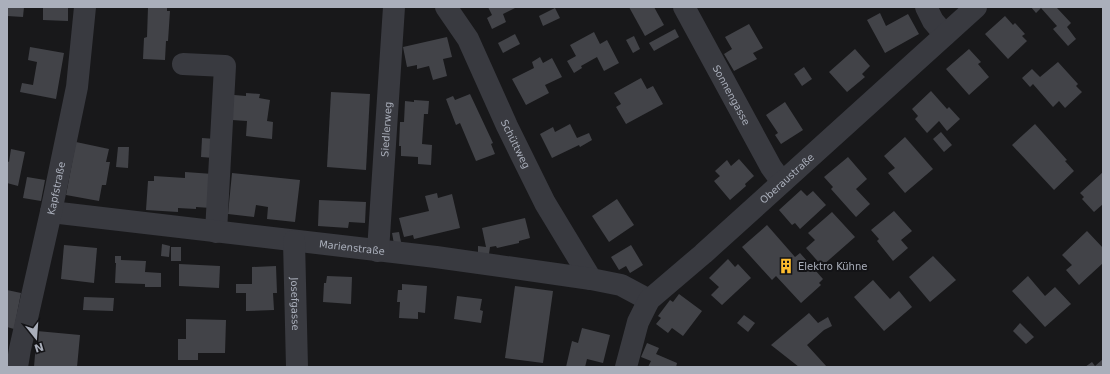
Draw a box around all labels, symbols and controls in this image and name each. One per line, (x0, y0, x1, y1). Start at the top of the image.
street label: Sonnengasse (711, 63, 752, 127)
street label: Siedlerweg (379, 101, 394, 157)
street label: Schüttweg (499, 118, 532, 170)
street label: Oberaustraße (758, 151, 816, 206)
street label: Kapfstraße (46, 161, 67, 216)
street label: Marienstraße (318, 238, 385, 257)
building icon: Elektro Kühne (777, 257, 795, 275)
place label: Elektro Kühne (798, 261, 867, 272)
street label: Josefgasse (289, 276, 301, 331)
north arrow (16, 318, 56, 358)
text: N (32, 340, 45, 355)

